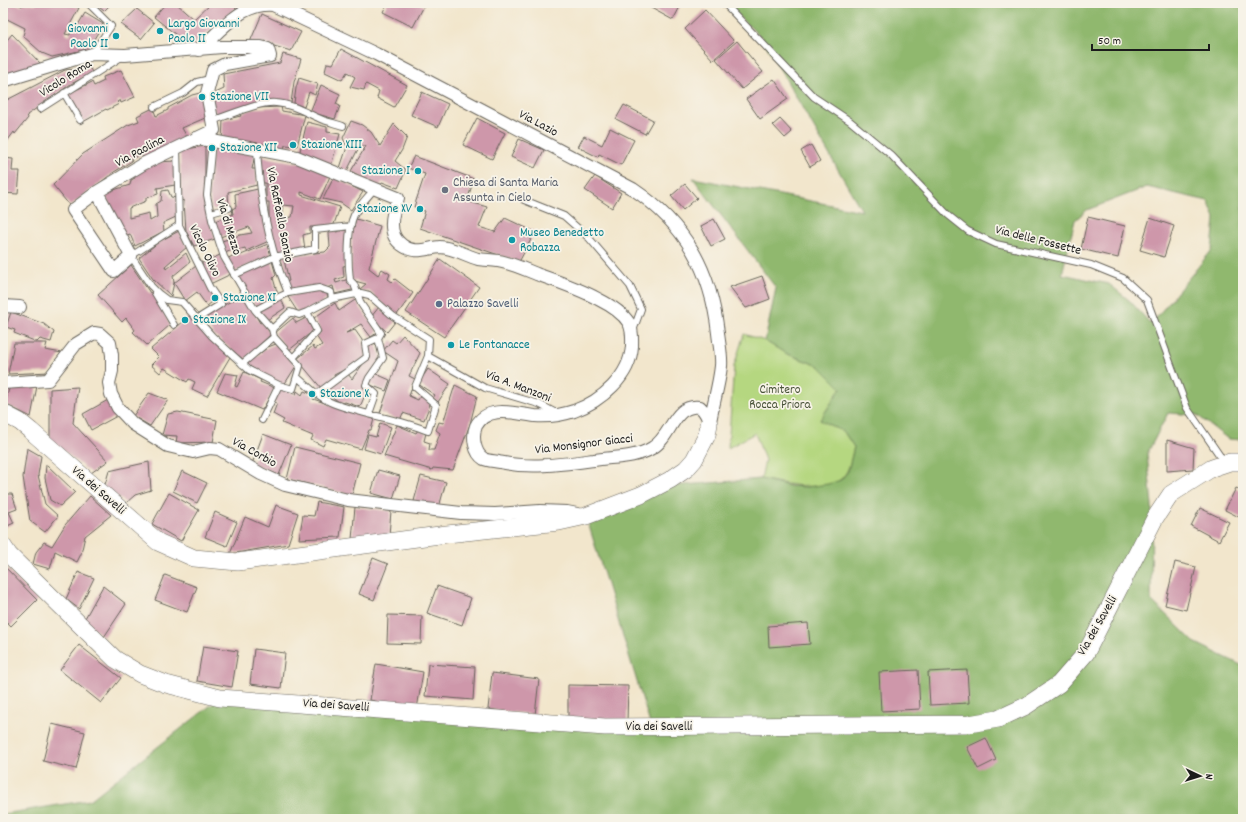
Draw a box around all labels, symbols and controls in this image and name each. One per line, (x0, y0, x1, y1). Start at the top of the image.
place label: Largo Giovanni Paolo II (168, 15, 240, 49)
place label: Giovanni Paolo II (67, 20, 109, 54)
marker: Largo Giovanni Paolo II (155, 26, 165, 36)
scale bar (1092, 26, 1209, 52)
marker: Giovanni Paolo II (111, 31, 121, 41)
text: 50 m (1098, 33, 1121, 50)
street label: Vicolo Roma (36, 55, 97, 103)
place label: Stazione VII (210, 88, 269, 107)
marker: Stazione VII (197, 92, 207, 102)
street label: Via Lazio (515, 106, 561, 142)
street label: Via Paolina (112, 131, 169, 173)
place label: Stazione XIII (301, 136, 362, 155)
place label: Stazione XII (220, 139, 277, 158)
marker: Stazione XIII (288, 140, 298, 150)
marker: Stazione XII (207, 143, 217, 153)
place label: Stazione I (362, 162, 410, 181)
street label: Via Raffaello Sanzio (260, 166, 298, 264)
marker: Stazione I (413, 166, 423, 176)
place label: Chiesa di Santa Maria Assunta in Cielo (453, 174, 559, 208)
marker: Chiesa di Santa Maria Assunta in Cielo (440, 185, 450, 195)
street label: Via di Mezzo (210, 196, 246, 258)
place label: Stazione XV (357, 200, 413, 219)
marker: Stazione XV (415, 204, 425, 214)
street label: Via delle Fossette (993, 221, 1083, 261)
street label: Vicolo Olivo (183, 222, 225, 280)
place label: Museo Benedetto Robazza (520, 224, 604, 258)
marker: Museo Benedetto Robazza (507, 235, 517, 245)
place label: Stazione XI (223, 289, 276, 308)
marker: Stazione XI (210, 293, 220, 303)
place label: Palazzo Savelli (447, 295, 519, 314)
marker: Palazzo Savelli (434, 299, 444, 309)
place label: Stazione IX (193, 311, 246, 330)
marker: Stazione IX (180, 315, 190, 325)
place label: Le Fontanacce (459, 336, 530, 355)
marker: Le Fontanacce (446, 340, 456, 350)
street label: Via A. Manzoni (482, 366, 554, 408)
park label: Cimitero Rocca Priora (749, 381, 812, 415)
place label: Stazione X (320, 385, 369, 404)
marker: Stazione X (307, 389, 317, 399)
street label: Via Monsignor Giacci (534, 430, 634, 460)
street label: Via Corbio (228, 433, 280, 473)
street label: Via dei Savelli (67, 462, 130, 520)
street label: Via dei Savelli (1073, 592, 1123, 660)
street label: Via dei Savelli (302, 694, 370, 718)
street label: Via dei Savelli (626, 718, 693, 737)
north arrow (1180, 756, 1220, 796)
text: N (1200, 773, 1216, 780)

